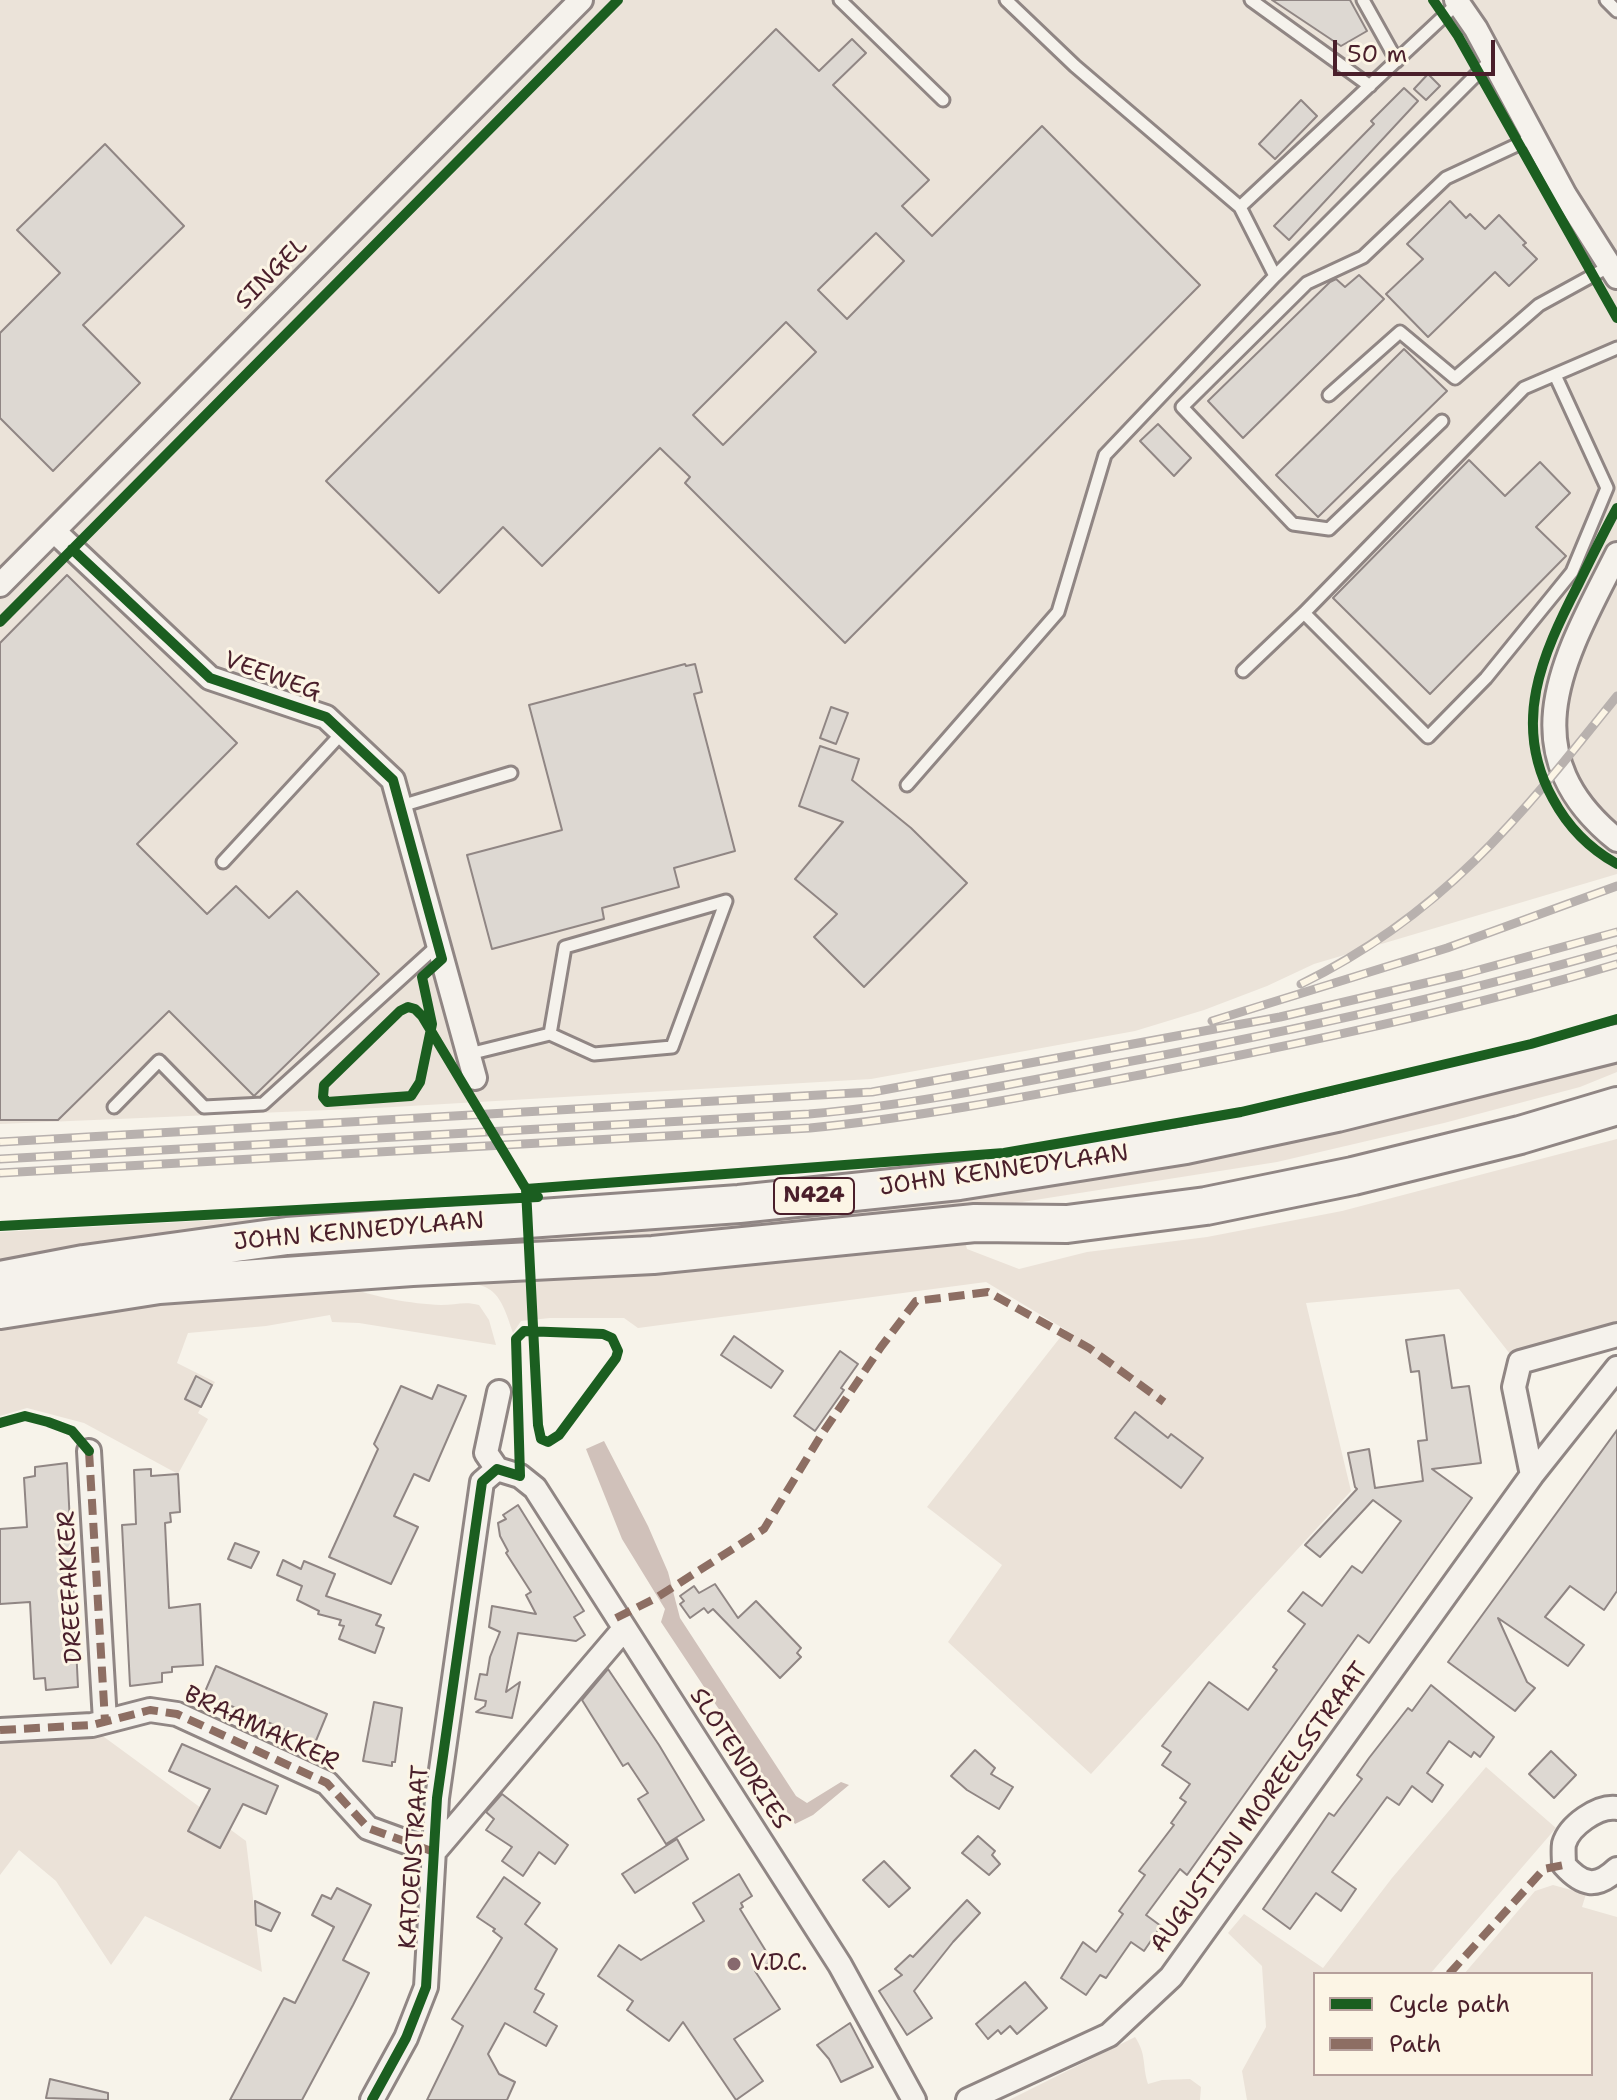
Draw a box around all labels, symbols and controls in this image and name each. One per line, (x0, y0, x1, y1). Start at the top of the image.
scale bar (1337, 24, 1499, 74)
text: 50 m (1347, 38, 1407, 70)
street label: SINGEL (230, 232, 314, 316)
street label: VEEWEG (220, 646, 324, 708)
street label: JOHN KENNEDYLAAN (878, 1139, 1130, 1203)
road number: N424 (774, 1178, 854, 1214)
street label: JOHN KENNEDYLAAN (233, 1207, 485, 1257)
street label: DREEFAKKER (53, 1510, 89, 1664)
street label: AUGUSTIJN MOREELSSTRAAT (1145, 1657, 1375, 1959)
street label: BRAAMAKKER (179, 1681, 343, 1777)
street label: SLOTENDRIES (683, 1683, 795, 1835)
street label: KATOENSTRAAT (394, 1764, 436, 1950)
place label: V.D.C. (750, 1950, 807, 1978)
marker: V.D.C. (725, 1955, 743, 1973)
legend (1313, 1972, 1593, 2076)
text: Cycle path (1389, 1988, 1510, 2020)
text: Path (1389, 2028, 1441, 2060)

